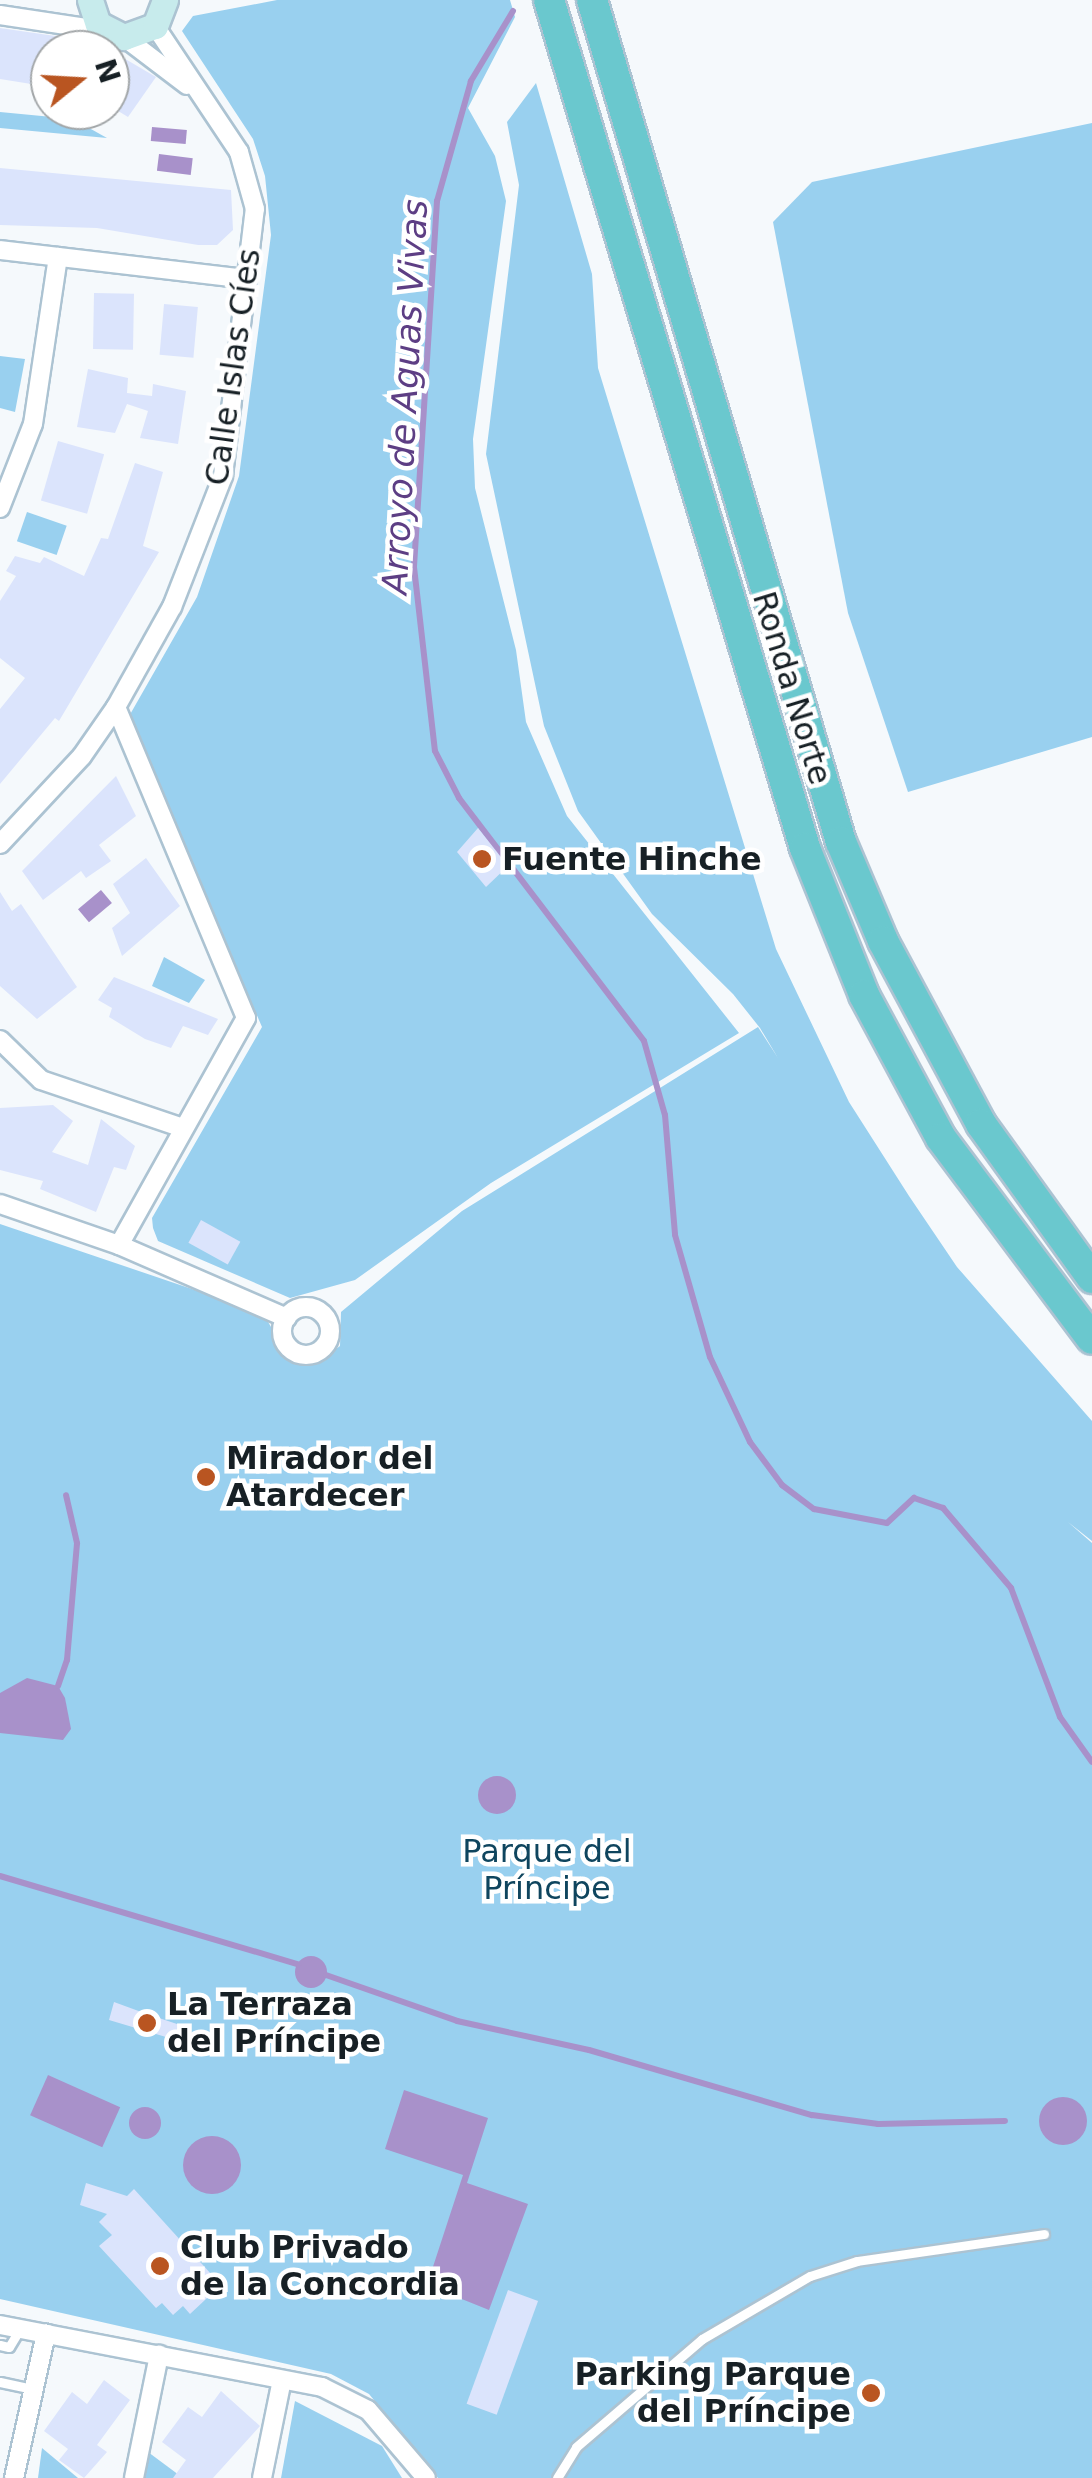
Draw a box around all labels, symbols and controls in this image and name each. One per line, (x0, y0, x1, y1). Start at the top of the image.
north arrow (30, 30, 130, 130)
text: N (88, 55, 126, 87)
water label: Arroyo de Aguas Vivas (374, 198, 436, 596)
street label: Calle Islas Cíes (197, 246, 269, 488)
street label: Ronda Norte (744, 587, 840, 789)
place label: Fuente Hinche (502, 840, 762, 878)
marker: Fuente Hinche (471, 848, 493, 870)
place label: Mirador del Atardecer (226, 1440, 434, 1515)
marker: Mirador del Atardecer (195, 1466, 217, 1488)
park label: Parque del Príncipe (462, 1833, 632, 1908)
place label: La Terraza del Príncipe (167, 1986, 381, 2061)
marker: La Terraza del Príncipe (136, 2012, 158, 2034)
place label: Club Privado de la Concordia (180, 2229, 460, 2304)
marker: Club Privado de la Concordia (149, 2255, 171, 2277)
place label: Parking Parque del Príncipe (575, 2356, 851, 2431)
marker: Parking Parque del Príncipe (860, 2382, 882, 2404)

